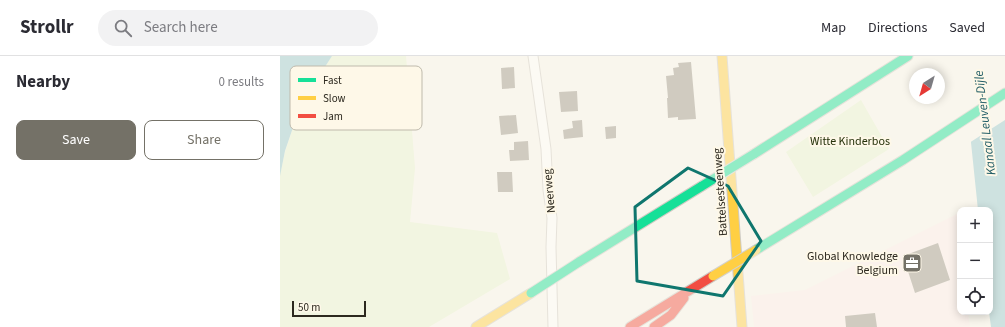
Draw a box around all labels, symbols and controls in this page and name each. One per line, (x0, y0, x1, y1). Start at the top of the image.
search box (98, 10, 378, 46)
text: Strollr (20, 14, 74, 41)
icon: search (112, 17, 134, 39)
text: Search here (144, 17, 218, 38)
text: Map (821, 18, 846, 38)
text: Directions (868, 18, 927, 38)
text: Saved (949, 18, 985, 38)
legend (290, 66, 422, 130)
north arrow (909, 68, 945, 104)
water label: Kanaal Leuven-Dijle (970, 69, 1000, 176)
text: Nearby (16, 70, 70, 94)
text: 0 results (219, 73, 264, 91)
text: Fast (323, 73, 342, 88)
text: Slow (323, 91, 346, 106)
text: Jam (323, 109, 343, 124)
button: Save (16, 120, 136, 160)
button: Share (144, 120, 264, 160)
park label: Witte Kinderbos (810, 133, 890, 150)
street label: Battelsesteenweg (709, 147, 732, 237)
street label: Neerweg (539, 168, 560, 214)
map controls (957, 207, 993, 315)
button: + (957, 207, 993, 243)
button: − (957, 243, 993, 279)
place label: Global Knowledge Belgium (807, 248, 898, 279)
office icon: Global Knowledge Belgium (901, 252, 923, 274)
button: locate (957, 279, 993, 315)
scale bar (292, 299, 366, 318)
text: 50 m (298, 300, 320, 315)

